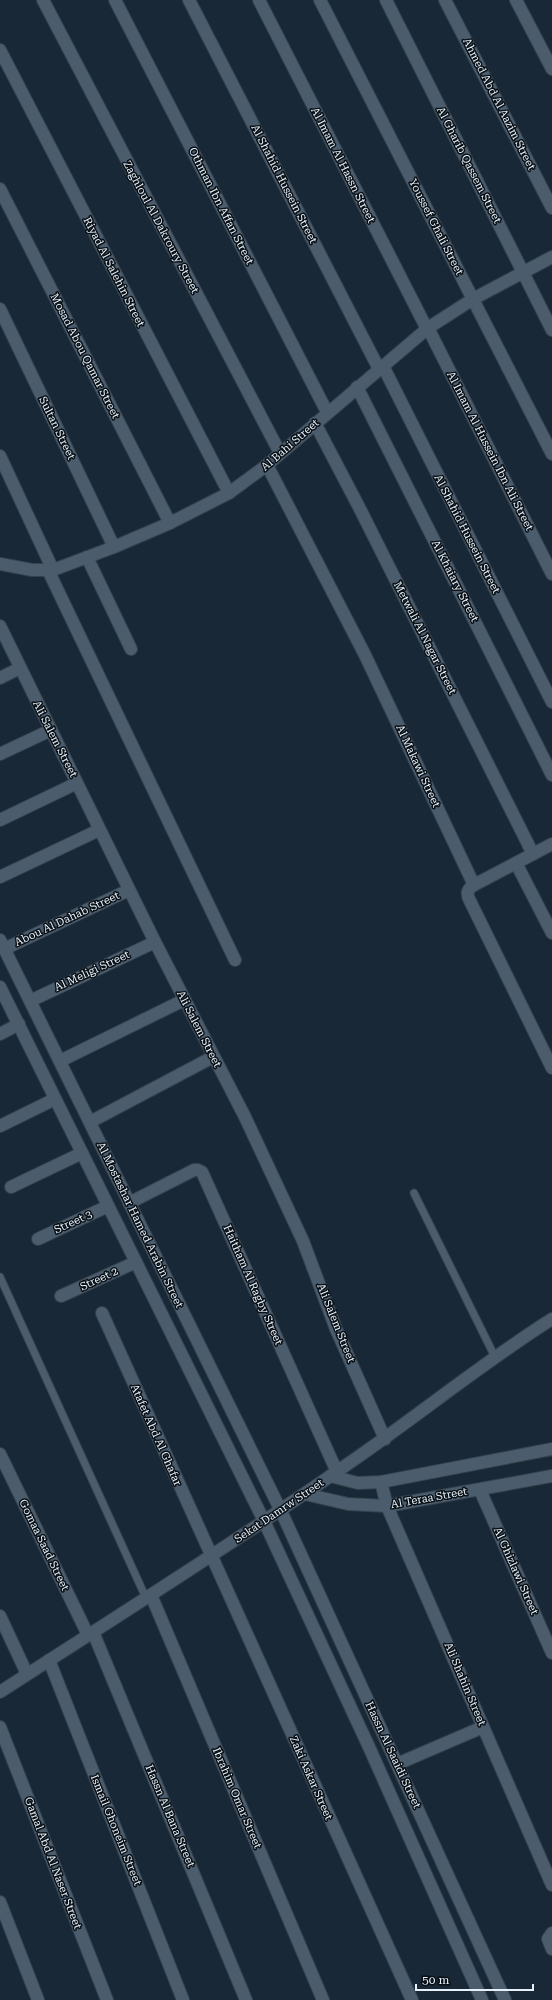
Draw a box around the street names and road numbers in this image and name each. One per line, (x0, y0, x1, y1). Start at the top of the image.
street label: Ahmed Abd Al Aazim Street (460, 36, 538, 172)
street label: Al Imam Al Hassn Street (308, 105, 378, 225)
street label: Al Gharib Qassem Street (434, 105, 504, 225)
street label: Al Shahid Hussein Street (248, 122, 320, 246)
street label: Othman Ibn Affan Street (186, 145, 256, 267)
street label: Zaghloul Al Dakroury Street (120, 158, 202, 296)
street label: Youssef Ghali Street (406, 177, 466, 277)
street label: Riyad Al Salehin Street (81, 215, 147, 329)
street label: Mosad Abou Qamar Street (48, 291, 122, 421)
street label: Al Imam Al Hussein Ibn Ali Street (444, 369, 536, 533)
street label: Sultan Street (36, 394, 78, 462)
street label: Al Bahi Street (258, 416, 322, 474)
street label: Al Shahid Hussein Street (431, 472, 503, 596)
street label: Al Khaiary Street (429, 538, 481, 624)
street label: Metwali Al Nagar Street (391, 579, 459, 697)
street label: Ali Salem Street (30, 699, 80, 779)
street label: Al Makawi Street (393, 723, 443, 809)
street label: Abou Al Dahab Street (12, 889, 122, 949)
street label: Al Meligi Street (52, 948, 132, 994)
street label: Ali Salem Street (174, 989, 224, 1069)
street label: Al Mostashar Hamed Arabin Street (94, 1140, 186, 1310)
street label: Street 3 (52, 1208, 94, 1236)
street label: Haitham Al Ragby Street (221, 1223, 285, 1347)
street label: Street 2 (78, 1265, 120, 1293)
street label: Ali Salem Street (314, 1282, 358, 1364)
street label: Atafet Abd Al Ghafar (128, 1382, 184, 1488)
street label: Sekat Damrw Street (232, 1476, 326, 1546)
street label: Al Teraa Street (390, 1485, 468, 1511)
street label: Gomaa Saad Street (16, 1497, 72, 1593)
street label: Al Ghizlawi Street (491, 1525, 541, 1617)
street label: Ali Shahin Street (442, 1640, 488, 1728)
street label: Hassn Al Saaidi Street (363, 1699, 423, 1811)
street label: Zaki Askar Street (287, 1734, 335, 1822)
street label: Ibrahim Omar Street (210, 1745, 264, 1851)
street label: Hassn Al Bana Street (143, 1763, 197, 1869)
street label: Ismail Ghoneim Street (88, 1773, 144, 1887)
street label: Gamal Abd Al Naser Street (22, 1795, 84, 1931)

